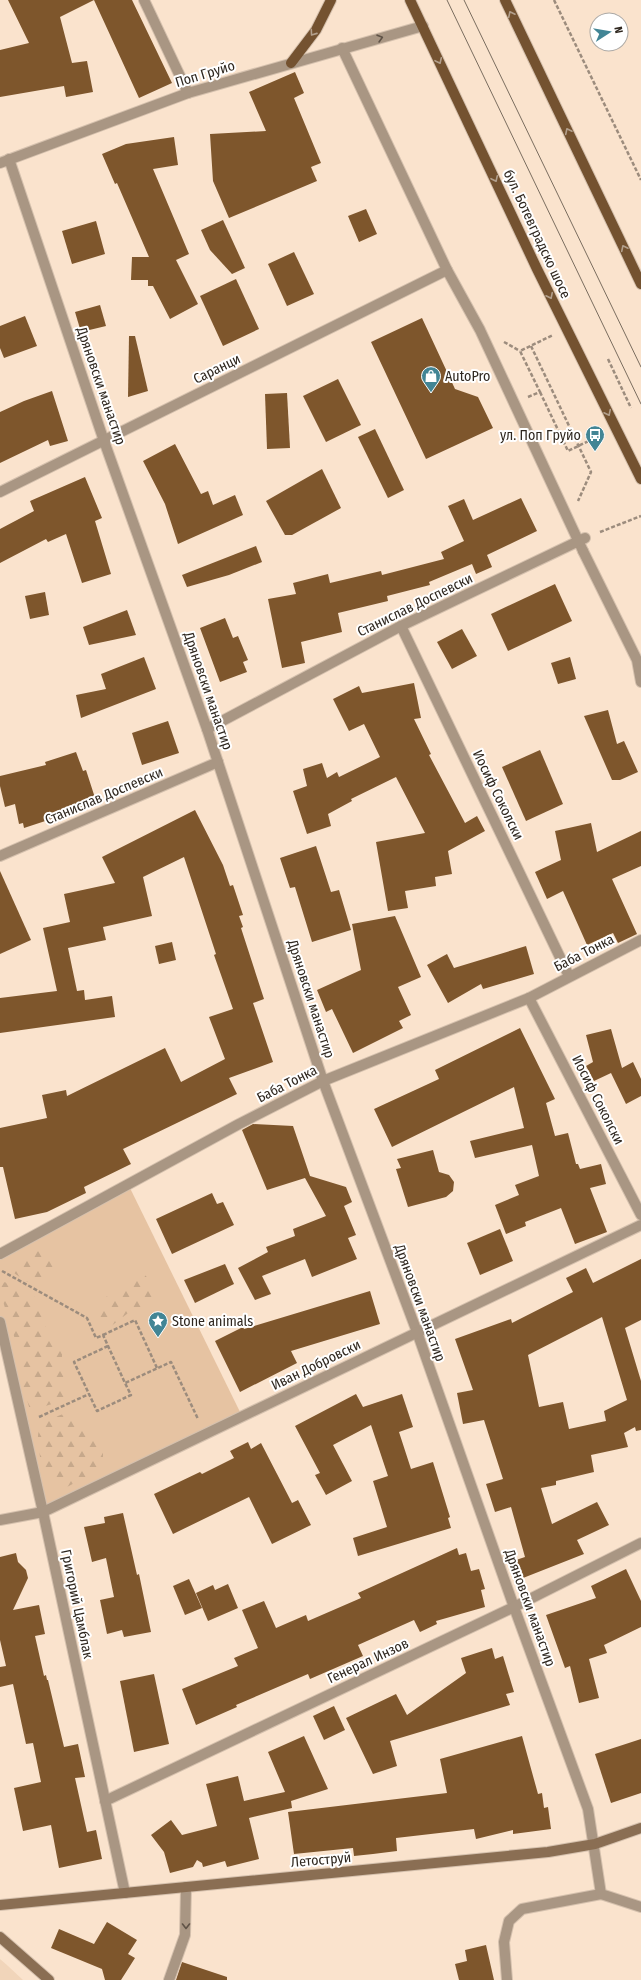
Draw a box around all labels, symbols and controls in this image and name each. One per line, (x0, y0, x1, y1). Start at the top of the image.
one-way arrow (508, 11, 516, 18)
north arrow (589, 12, 629, 52)
text: N (611, 25, 625, 35)
one-way arrow (310, 29, 318, 36)
one-way arrow (376, 34, 383, 43)
street label: Поп Груйо (173, 57, 237, 91)
one-way arrow (434, 57, 442, 65)
one-way arrow (565, 128, 573, 136)
street label: бул. Ботевградско шосе (500, 167, 574, 301)
one-way arrow (490, 175, 498, 182)
one-way arrow (621, 245, 629, 253)
one-way arrow (545, 292, 553, 300)
street label: Дряновски манастир (73, 324, 129, 447)
street label: Саранци (191, 350, 243, 388)
shop icon: AutoPro (420, 365, 442, 393)
place label: AutoPro (445, 368, 490, 385)
one-way arrow (603, 409, 611, 416)
bus stop icon: ул. Поп Груйо (584, 424, 606, 452)
place label: ул. Поп Груйо (500, 427, 581, 444)
street label: Станислав Доспевски (354, 570, 476, 640)
street label: Дряновски манастир (180, 629, 236, 752)
street label: Иосиф Соколски (469, 747, 527, 843)
street label: Станислав Доспевски (43, 763, 165, 829)
street label: Баба Тонка (551, 931, 617, 975)
street label: Дряновски манастир (284, 937, 338, 1060)
street label: Иосиф Соколски (568, 1052, 628, 1148)
street label: Баба Тонка (254, 1062, 320, 1106)
street label: Дряновски манастир (391, 1241, 449, 1364)
place icon: Stone animals (147, 1310, 169, 1338)
place label: Stone animals (172, 1313, 253, 1330)
street label: Иван Добровски (269, 1336, 363, 1394)
street label: Дряновски манастир (501, 1546, 559, 1669)
street label: Григорий Цамблак (57, 1548, 97, 1661)
street label: Генерал Инзов (325, 1635, 411, 1687)
street label: Летоструй (290, 1849, 352, 1871)
one-way arrow (181, 1923, 190, 1929)

